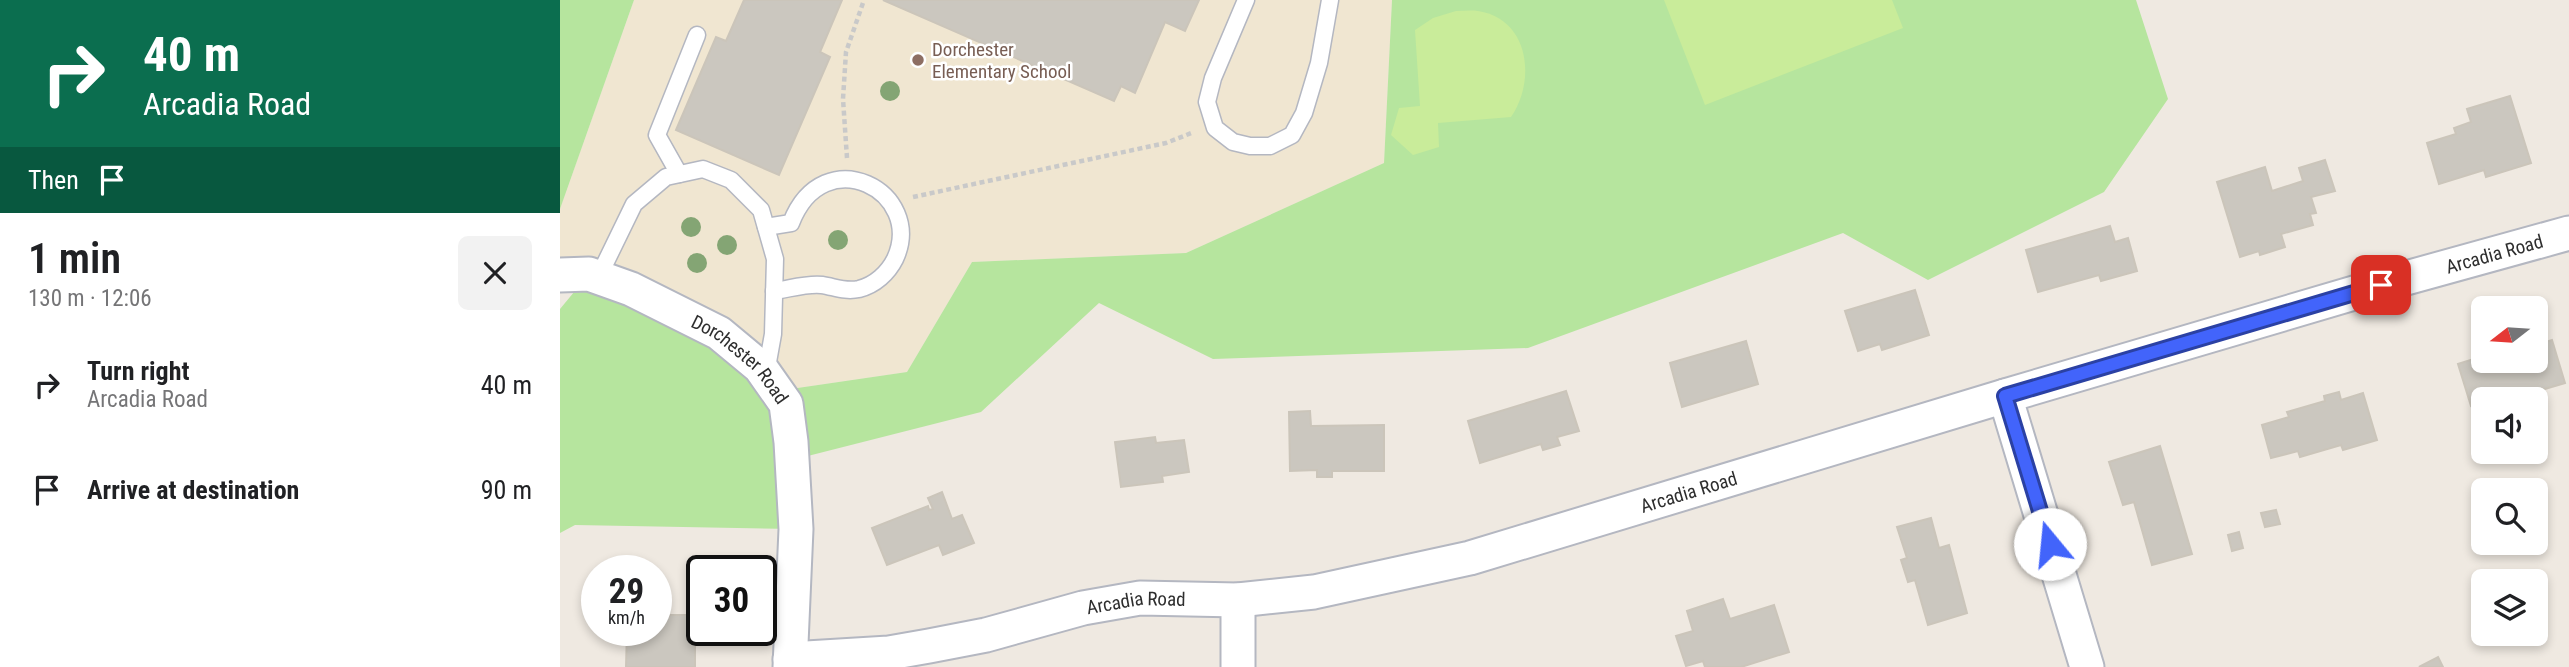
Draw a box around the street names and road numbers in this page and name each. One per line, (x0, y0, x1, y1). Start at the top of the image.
street label: Arcadia Road (2443, 229, 2545, 278)
street label: Dorchester Road (688, 310, 794, 408)
street label: Arcadia Road (1638, 466, 1740, 517)
street label: Arcadia Road (1084, 586, 1186, 619)

